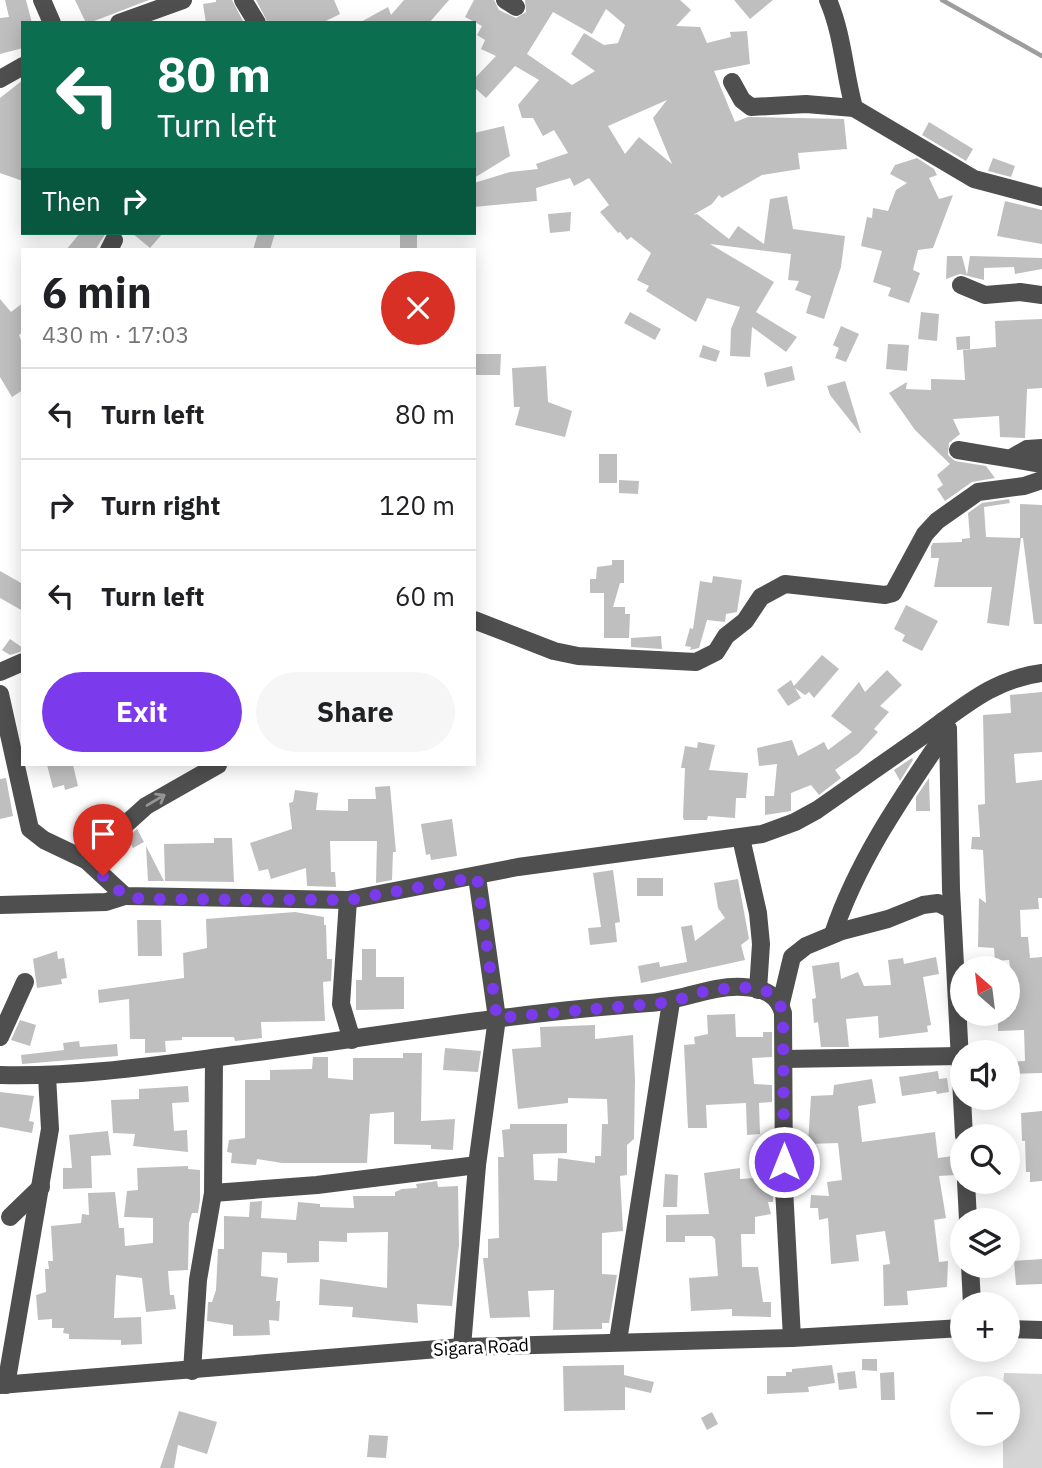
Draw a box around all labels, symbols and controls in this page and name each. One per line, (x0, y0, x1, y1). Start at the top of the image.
text: 80 m (157, 42, 271, 105)
icon: left (42, 49, 133, 140)
text: Turn left (157, 104, 277, 146)
icon: right (115, 182, 153, 220)
text: Then (42, 184, 101, 218)
text: 6 min (42, 265, 152, 320)
button: close (381, 271, 455, 345)
text: 430 m · 17:03 (42, 319, 189, 349)
icon: left (42, 395, 80, 433)
text: Turn left (101, 397, 204, 431)
text: 80 m (395, 397, 455, 431)
icon: right (42, 486, 80, 524)
text: Turn right (101, 488, 220, 522)
text: 120 m (379, 488, 455, 522)
icon: left (42, 577, 80, 615)
text: Turn left (101, 579, 204, 613)
text: 60 m (395, 579, 455, 613)
button: Exit (42, 672, 242, 752)
button: Share (256, 672, 455, 752)
one-way arrow (145, 793, 165, 807)
pin (73, 804, 133, 876)
icon: arrive (84, 815, 122, 853)
north arrow (950, 956, 1020, 1026)
map controls (950, 956, 1020, 1446)
button: sound (950, 1040, 1020, 1110)
button: search (950, 1124, 1020, 1194)
position arrow (747, 1125, 821, 1199)
button: layers (950, 1208, 1020, 1278)
button: + (950, 1292, 1020, 1362)
street label: Sigara Road (433, 1333, 529, 1361)
button: − (950, 1376, 1020, 1446)

